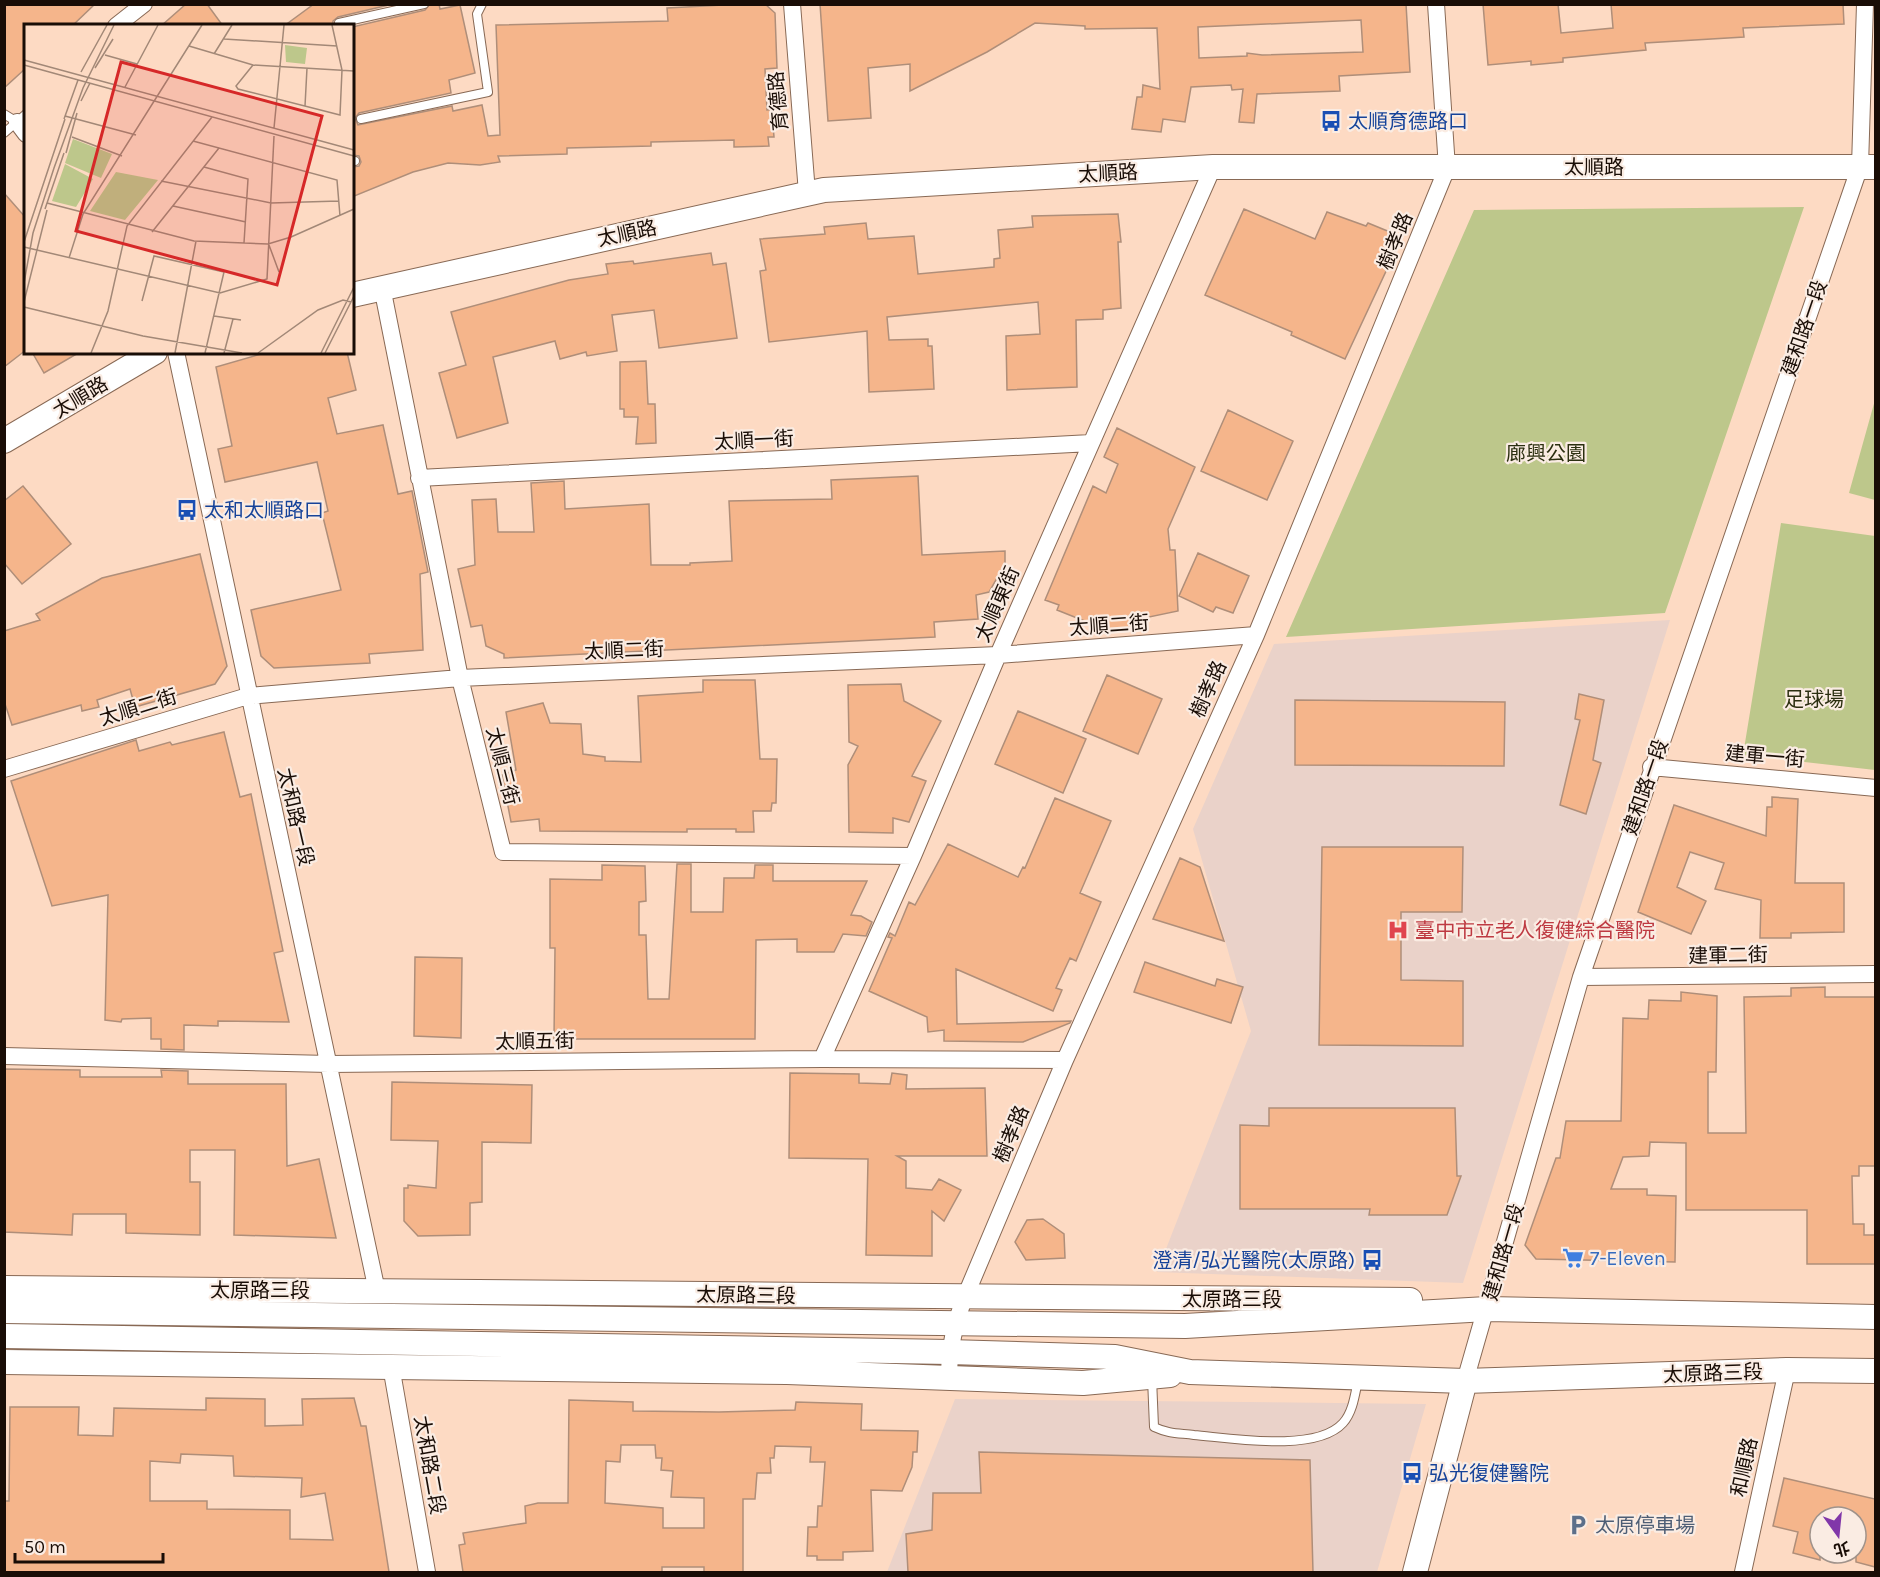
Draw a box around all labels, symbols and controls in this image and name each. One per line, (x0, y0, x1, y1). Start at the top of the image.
inset map (24, 24, 354, 354)
street label: 育德路 (764, 70, 793, 132)
bus stop icon: 太順育德路口 (1319, 109, 1343, 133)
place label: 太順育德路口 (1348, 110, 1468, 133)
street label: 太順路 (1564, 156, 1624, 179)
street label: 太順路 (1077, 160, 1139, 187)
street label: 樹孝路 (1374, 209, 1417, 273)
street label: 太順路 (595, 216, 659, 251)
street label: 建和路一段 (1777, 277, 1832, 379)
street label: 太順路 (49, 372, 112, 423)
street label: 太順一街 (713, 427, 795, 454)
park label: 廊興公園 (1506, 442, 1586, 465)
bus stop icon: 太和太順路口 (175, 498, 199, 522)
place label: 太和太順路口 (204, 499, 324, 522)
street label: 太順東街 (971, 563, 1024, 645)
street label: 太順二街 (1068, 611, 1150, 640)
street label: 太順二街 (584, 638, 664, 663)
street label: 樹孝路 (1186, 657, 1231, 721)
street label: 太順二街 (97, 685, 180, 730)
park label: 足球場 (1784, 688, 1844, 711)
street label: 太順三街 (482, 725, 523, 808)
street label: 建和路一段 (1618, 736, 1673, 838)
street label: 建軍一街 (1724, 742, 1806, 771)
street label: 太和路一段 (273, 766, 318, 868)
hospital icon: 臺中市立老人復健綜合醫院 (1386, 918, 1410, 942)
place label: 臺中市立老人復健綜合醫院 (1415, 919, 1655, 942)
street label: 建軍二街 (1688, 943, 1768, 968)
street label: 太順五街 (495, 1029, 575, 1054)
street label: 樹孝路 (989, 1102, 1034, 1166)
street label: 建和路一段 (1479, 1201, 1528, 1303)
supermarket icon: 7-Eleven (1561, 1246, 1585, 1270)
place label: 7-Eleven (1590, 1247, 1666, 1270)
bus stop icon: 澄清/弘光醫院(太原路) (1360, 1248, 1384, 1272)
place label: 澄清/弘光醫院(太原路) (1152, 1249, 1355, 1272)
street label: 太原路三段 (210, 1279, 310, 1302)
street label: 太原路三段 (696, 1283, 796, 1308)
street label: 太原路三段 (1182, 1288, 1282, 1311)
street label: 太原路三段 (1663, 1360, 1763, 1387)
street label: 太和路二段 (409, 1414, 450, 1516)
street label: 和順路 (1727, 1435, 1762, 1499)
bus stop icon: 弘光復健醫院 (1400, 1461, 1424, 1485)
place label: 弘光復健醫院 (1429, 1462, 1549, 1485)
north arrow (1808, 1505, 1868, 1565)
parking icon: 太原停車場 (1566, 1513, 1590, 1537)
place label: 太原停車場 (1595, 1514, 1695, 1537)
scale bar (15, 1526, 164, 1564)
text: 50 m (24, 1536, 66, 1558)
text: 北 (1832, 1538, 1852, 1560)

